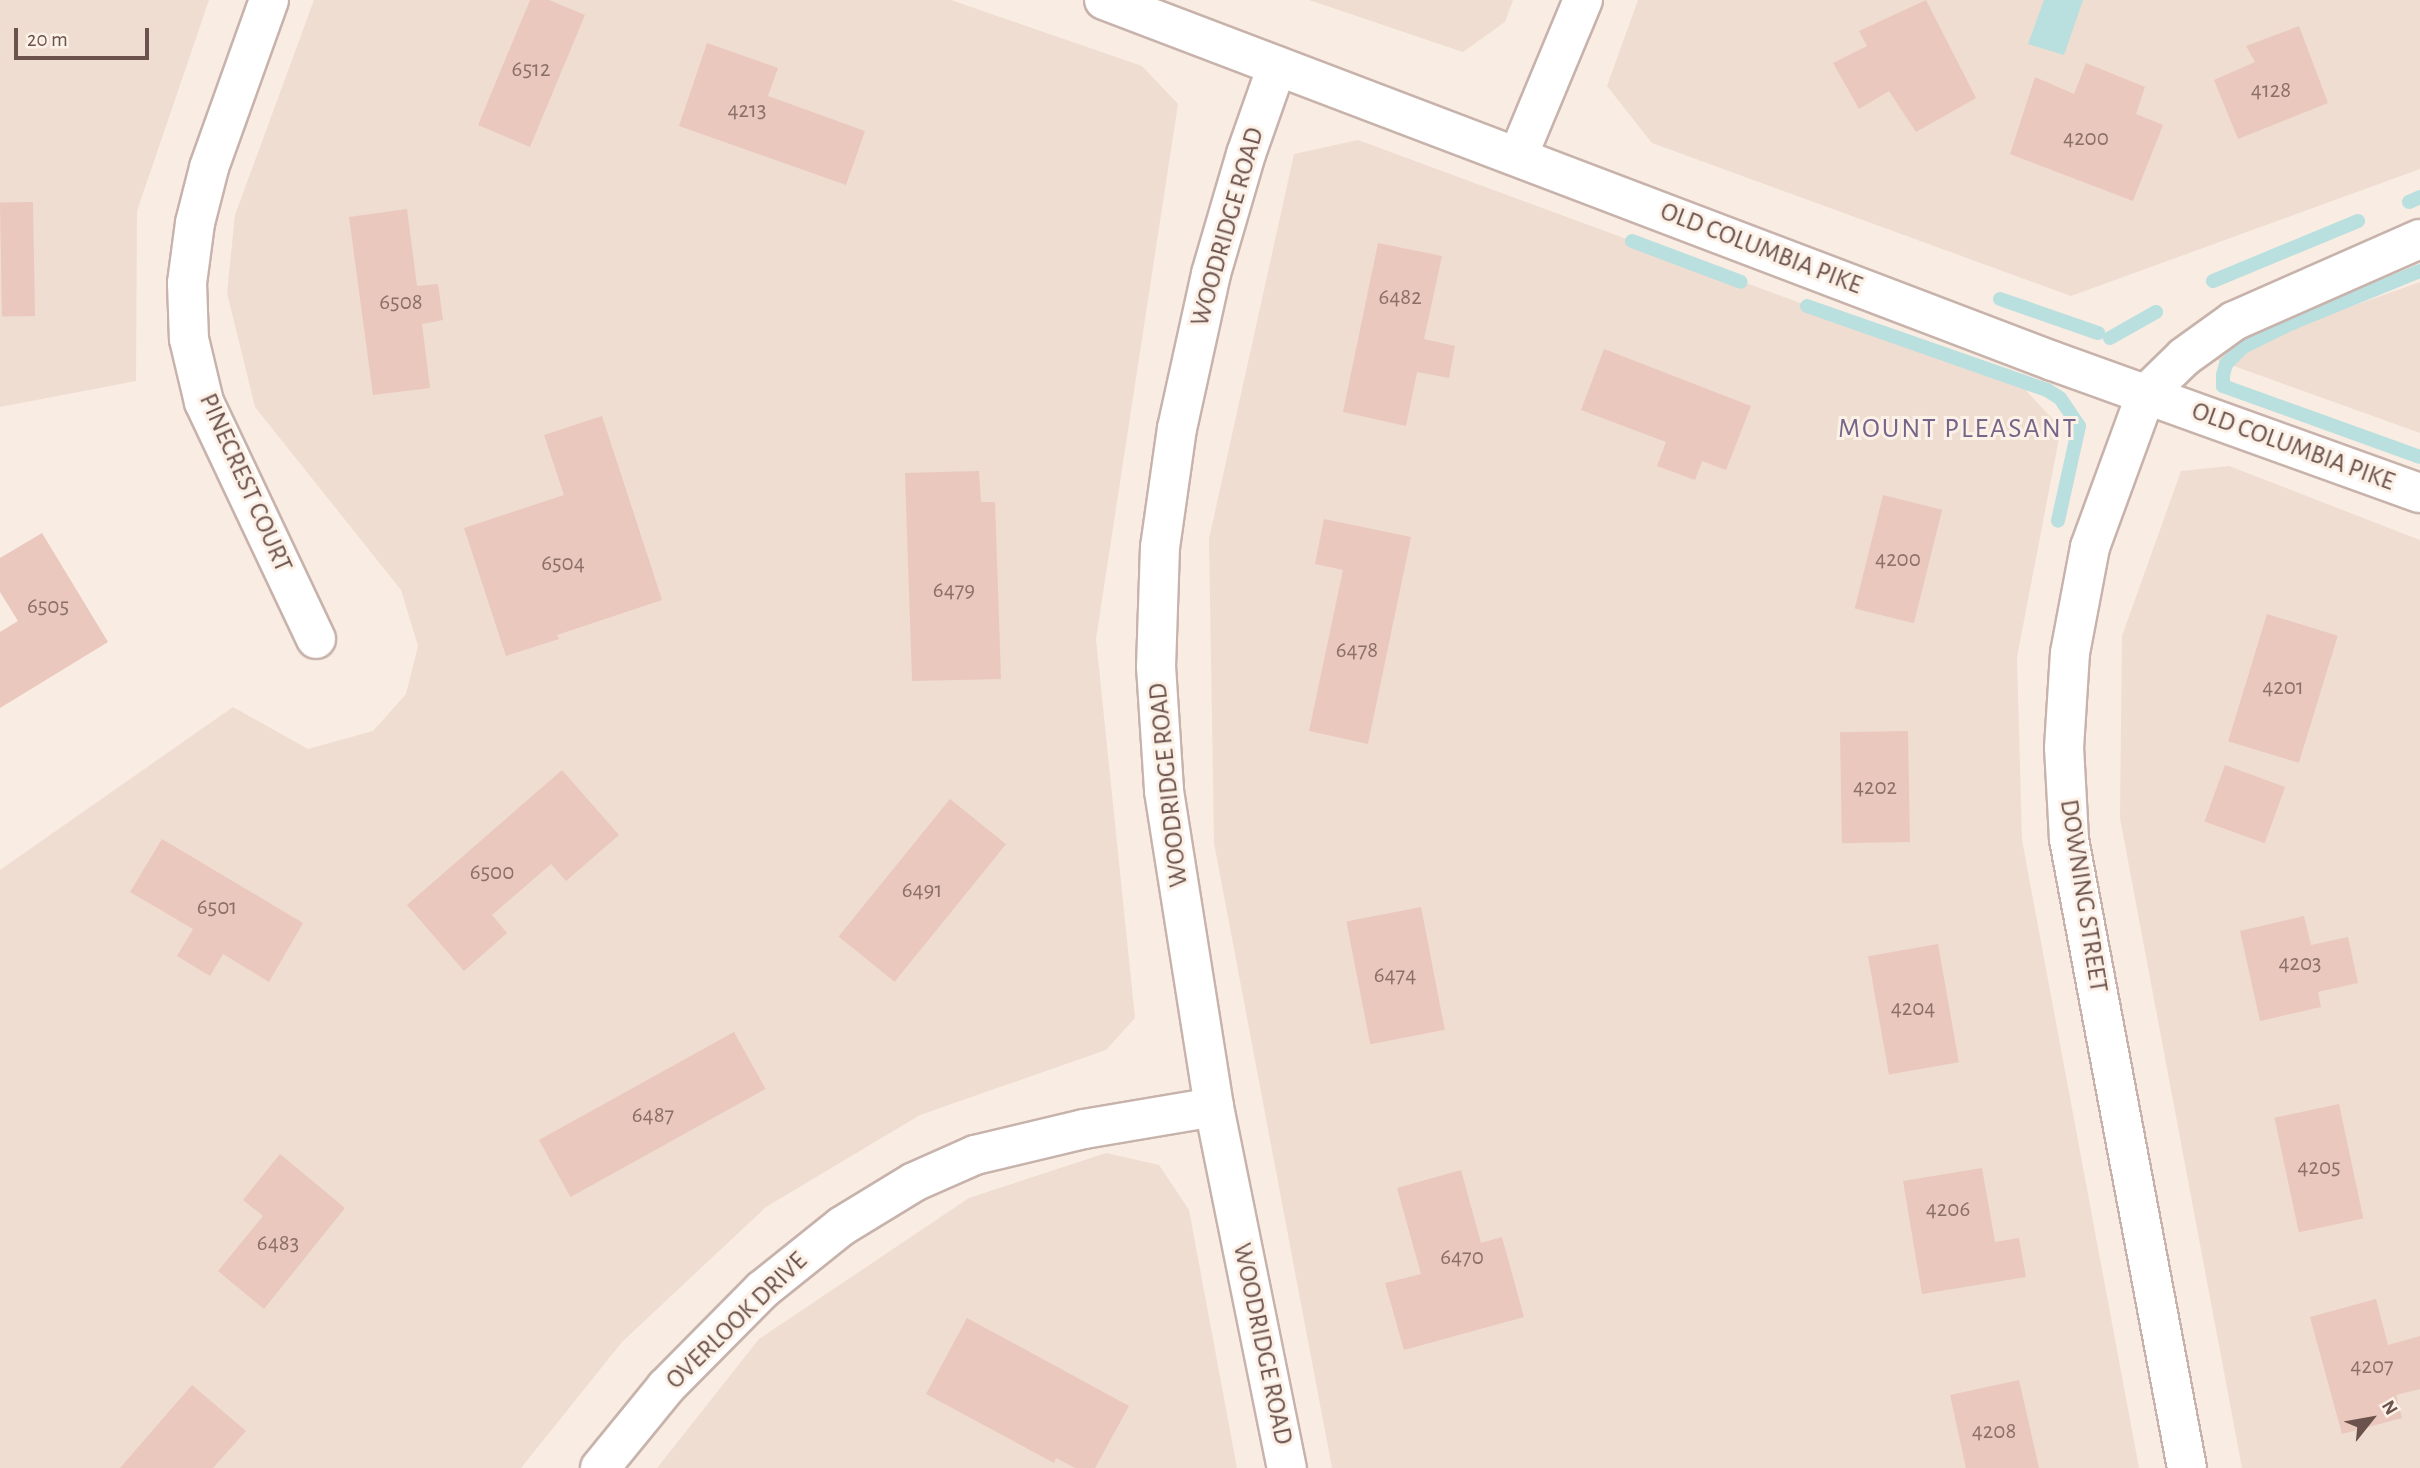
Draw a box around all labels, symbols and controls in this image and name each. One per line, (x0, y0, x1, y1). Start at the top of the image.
scale bar (18, 14, 152, 58)
text: 20 m (27, 29, 68, 50)
house number: 6512 (512, 56, 550, 84)
house number: 4128 (2251, 77, 2291, 105)
house number: 4213 (728, 97, 766, 125)
street label: WOODRIDGE ROAD (1185, 124, 1271, 330)
house number: 4200 (2063, 125, 2109, 153)
street label: OLD COLUMBIA PIKE (1656, 196, 1866, 302)
house number: 6482 (1378, 284, 1422, 312)
house number: 6508 (379, 289, 423, 317)
street label: PINECREST COURT (192, 389, 298, 577)
street label: OLD COLUMBIA PIKE (2187, 396, 2399, 498)
district label: MOUNT PLEASANT (1840, 412, 2076, 446)
house number: 4200 (1875, 546, 1921, 574)
house number: 6504 (541, 550, 585, 578)
house number: 6479 (933, 577, 975, 605)
house number: 6505 (27, 593, 69, 621)
house number: 6478 (1336, 637, 1378, 665)
house number: 4201 (2262, 674, 2304, 702)
street label: WOODRIDGE ROAD (1143, 681, 1195, 889)
house number: 4202 (1853, 774, 1897, 802)
street label: DOWNING STREET (2052, 797, 2114, 995)
house number: 6500 (470, 859, 514, 887)
house number: 6491 (902, 877, 942, 905)
house number: 6501 (197, 894, 237, 922)
house number: 4203 (2278, 950, 2322, 978)
house number: 6474 (1374, 962, 1416, 990)
house number: 4204 (1891, 995, 1935, 1023)
house number: 6487 (632, 1102, 674, 1130)
house number: 4205 (2297, 1154, 2341, 1182)
house number: 4206 (1926, 1196, 1970, 1224)
house number: 6483 (257, 1230, 299, 1258)
street label: WOODRIDGE ROAD (1225, 1240, 1299, 1448)
house number: 6470 (1440, 1244, 1484, 1272)
street label: OVERLOOK DRIVE (660, 1246, 814, 1396)
house number: 4207 (2350, 1353, 2394, 1381)
north arrow (2336, 1384, 2406, 1454)
text: N (2378, 1397, 2401, 1418)
house number: 4208 (1972, 1418, 2016, 1446)

